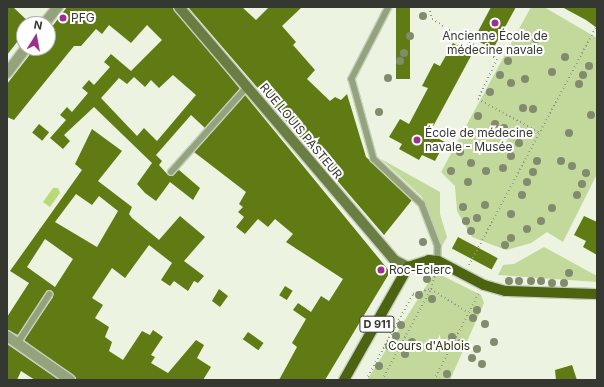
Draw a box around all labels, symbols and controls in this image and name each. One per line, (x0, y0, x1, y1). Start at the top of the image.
place label: PFG (71, 11, 95, 25)
marker: PFG (58, 13, 68, 23)
north arrow (16, 16, 56, 56)
text: N (33, 18, 44, 33)
marker: Ancienne École de médecine navale (490, 18, 500, 28)
place label: Ancienne École de médecine navale (442, 29, 548, 57)
street label: RUE LOUIS PASTEUR (257, 80, 345, 182)
place label: École de médecine navale - Musée (425, 126, 533, 154)
marker: École de médecine navale - Musée (412, 135, 422, 145)
place label: Roc-Eclerc (389, 263, 451, 277)
marker: Roc-Eclerc (376, 265, 386, 275)
road number: D 911 (359, 315, 395, 333)
park label: Cours d'Ablois (388, 339, 470, 353)

